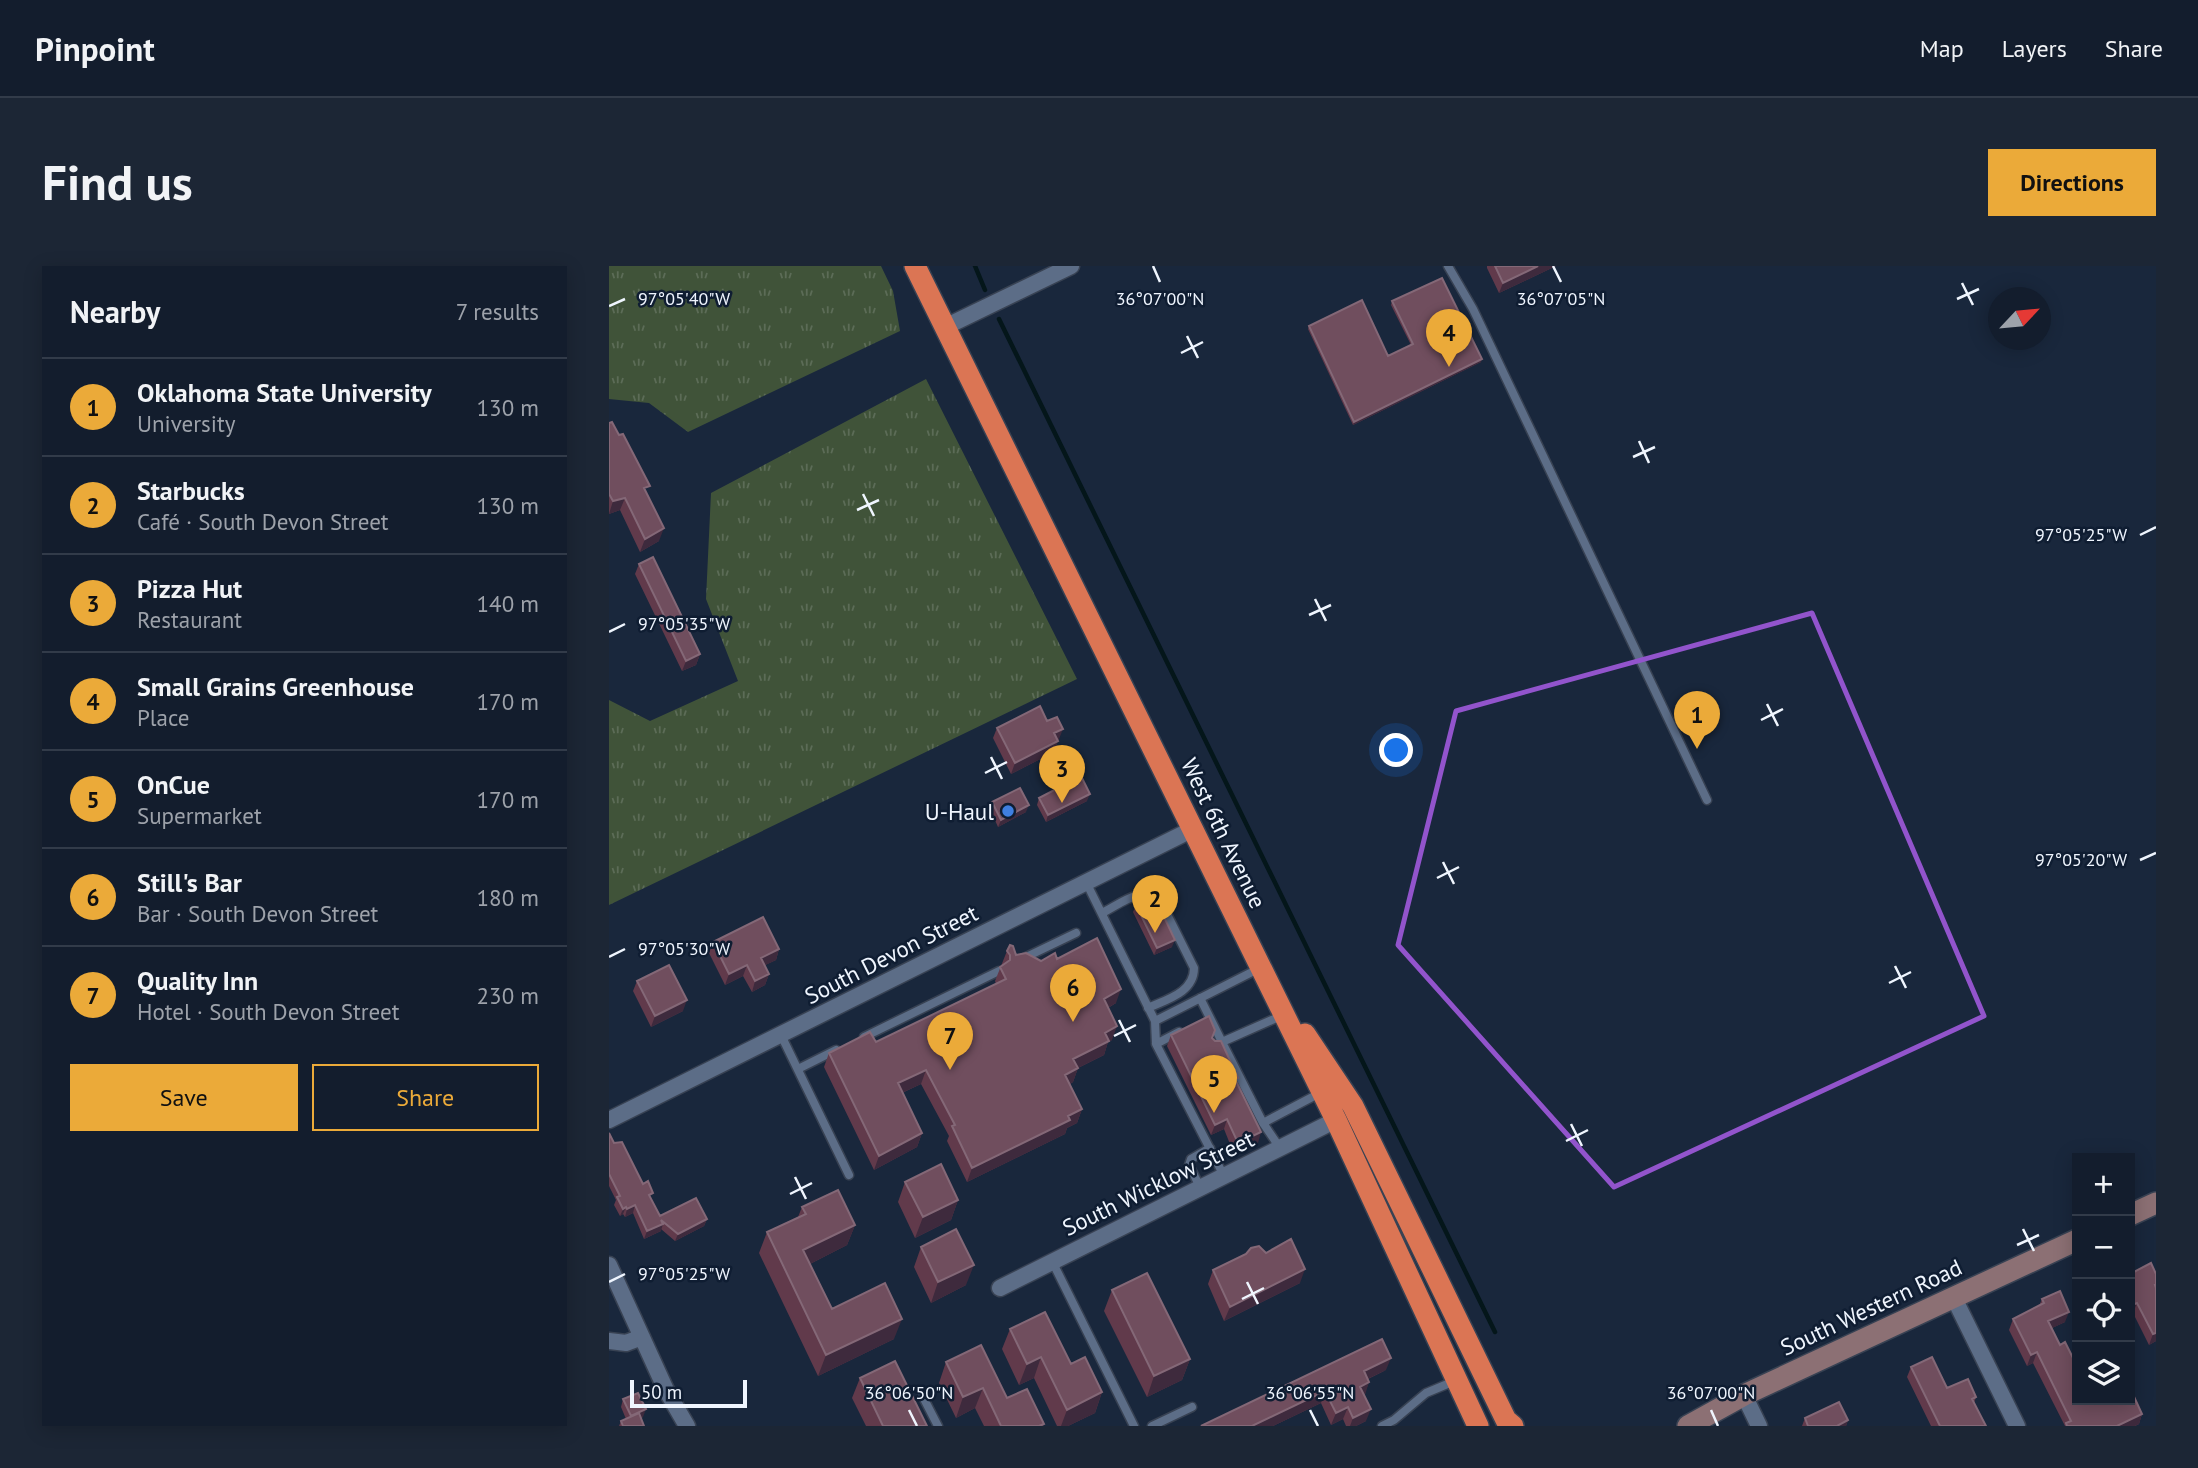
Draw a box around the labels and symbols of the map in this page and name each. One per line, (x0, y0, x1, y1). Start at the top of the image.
text: 97°05'40"W (638, 287, 730, 310)
text: 36°07'00"N (1116, 287, 1204, 310)
text: 36°07'05"N (1517, 287, 1605, 310)
north arrow (1988, 287, 2051, 350)
pin: 4 (1426, 309, 1472, 367)
text: 97°05'25"W (2035, 523, 2127, 546)
text: 97°05'35"W (638, 612, 730, 635)
pin: 1 (1674, 691, 1720, 749)
your location (1379, 733, 1413, 767)
pin: 3 (1039, 745, 1085, 803)
street label: West 6th Avenue (1175, 753, 1273, 913)
place label: U-Haul (925, 797, 994, 826)
marker: U-Haul (1000, 803, 1016, 819)
text: 97°05'20"W (2035, 848, 2127, 871)
pin: 2 (1132, 875, 1178, 933)
street label: South Devon Street (800, 898, 983, 1010)
text: 97°05'30"W (638, 937, 730, 960)
pin: 6 (1050, 964, 1096, 1022)
pin: 7 (927, 1012, 973, 1070)
pin: 5 (1191, 1055, 1237, 1113)
street label: South Wicklow Street (1057, 1124, 1259, 1242)
street label: South Western Road (1776, 1252, 1966, 1362)
text: 97°05'25"W (638, 1262, 730, 1285)
scale bar (630, 1377, 747, 1409)
text: 36°06'50"N (865, 1381, 953, 1404)
text: 36°06'55"N (1266, 1381, 1354, 1404)
text: 36°07'00"N (1667, 1381, 1755, 1404)

